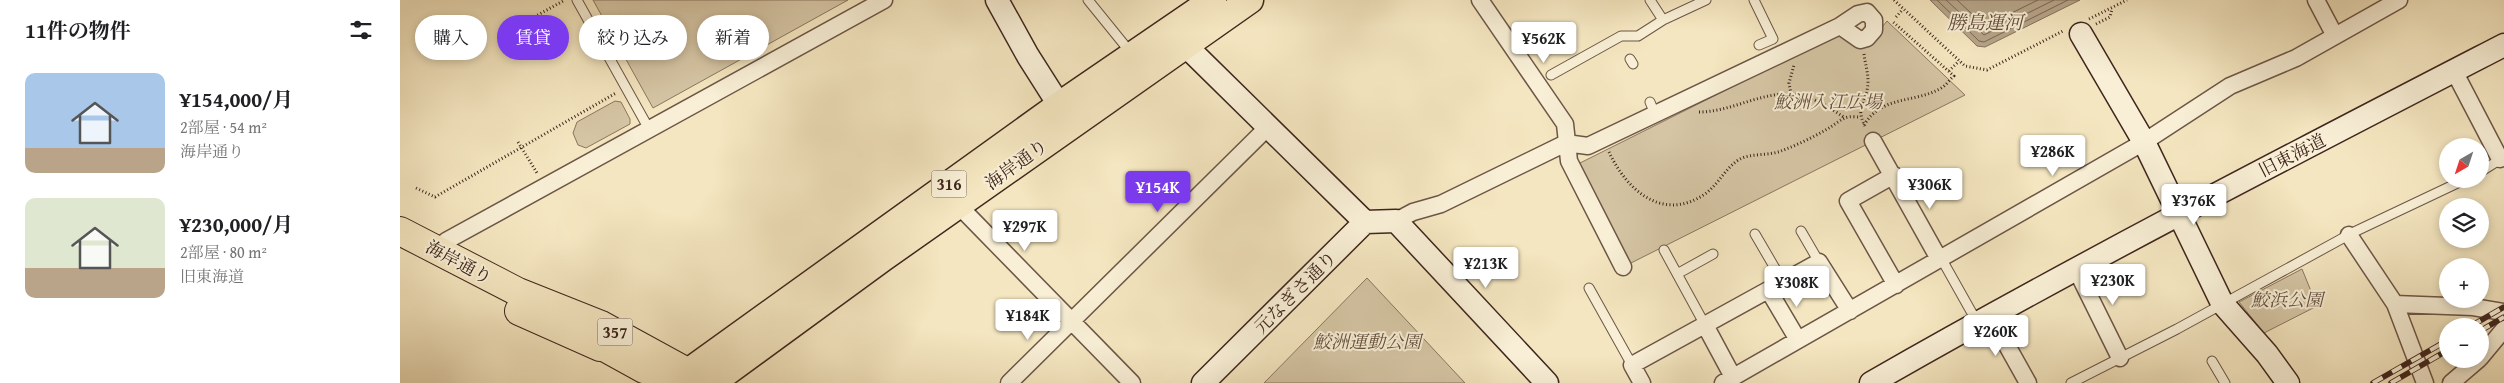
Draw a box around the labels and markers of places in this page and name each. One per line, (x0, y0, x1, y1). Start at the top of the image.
pin: ¥562K (1509, 22, 1579, 64)
pin: ¥286K (2018, 134, 2088, 177)
pin: ¥306K (1895, 168, 1965, 210)
pin: ¥154K (1123, 170, 1193, 213)
pin: ¥376K (2159, 184, 2229, 226)
pin: ¥297K (990, 210, 1060, 252)
pin: ¥213K (1451, 246, 1521, 289)
pin: ¥230K (2078, 264, 2148, 306)
pin: ¥308K (1762, 266, 1832, 308)
pin: ¥184K (993, 298, 1063, 341)
pin: ¥260K (1961, 314, 2031, 357)

